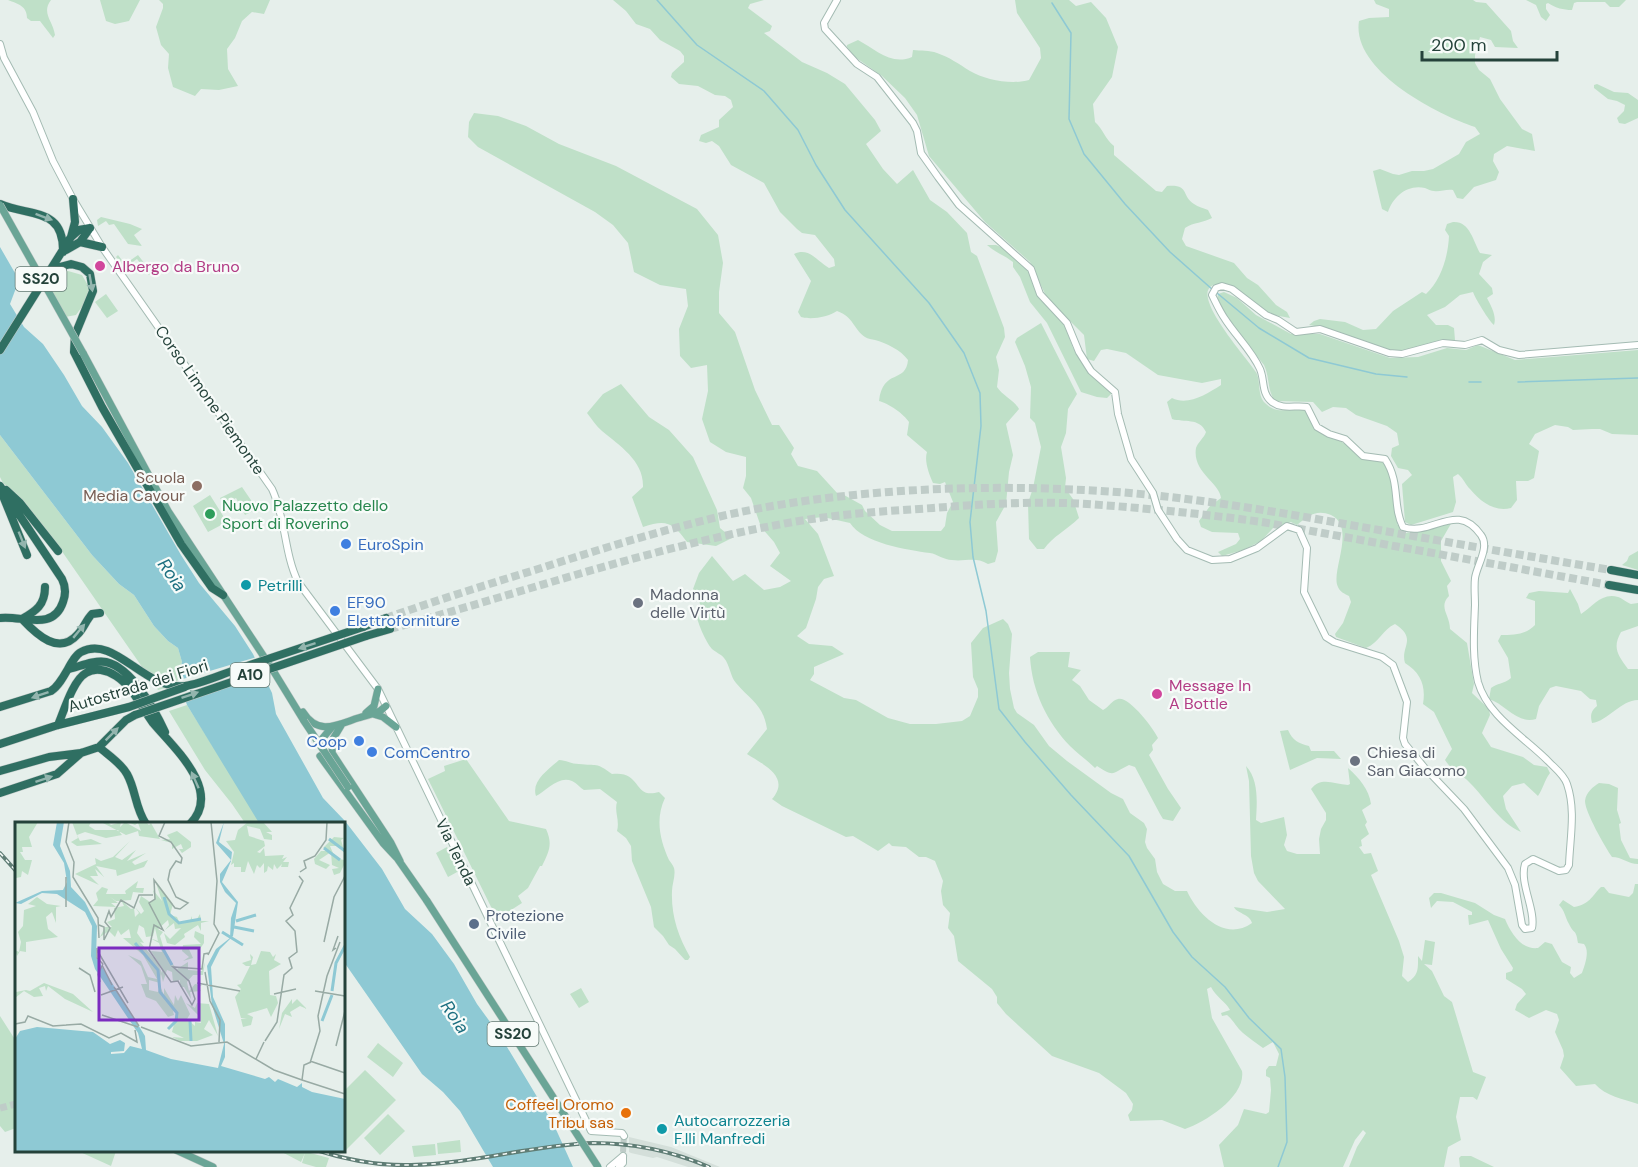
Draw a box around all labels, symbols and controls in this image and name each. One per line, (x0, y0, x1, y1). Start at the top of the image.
scale bar (1422, 24, 1557, 62)
text: 200 m (1431, 33, 1487, 57)
one-way arrow (35, 213, 53, 222)
place label: Albergo da Bruno (112, 256, 240, 277)
marker: Albergo da Bruno (93, 259, 107, 273)
road number: SS20 (15, 267, 66, 291)
one-way arrow (86, 274, 95, 293)
street label: Corso Limone Piemonte (150, 321, 270, 479)
place label: Scuola Media Cavour (83, 467, 185, 506)
marker: Scuola Media Cavour (190, 479, 204, 493)
place label: Nuovo Palazzetto dello Sport di Roverino (222, 495, 388, 534)
marker: Nuovo Palazzetto dello Sport di Roverino (203, 507, 217, 521)
one-way arrow (18, 531, 27, 549)
place label: EuroSpin (358, 534, 424, 555)
marker: EuroSpin (339, 537, 353, 551)
water label: Roia (152, 554, 192, 596)
place label: Petrilli (258, 575, 303, 596)
marker: Petrilli (239, 578, 253, 592)
place label: Madonna delle Virtù (650, 584, 726, 623)
place label: EF90 Elettroforniture (347, 592, 460, 631)
marker: Madonna delle Virtù (631, 596, 645, 610)
marker: EF90 Elettroforniture (328, 604, 342, 618)
one-way arrow (73, 623, 86, 639)
one-way arrow (298, 642, 316, 651)
street label: Autostrada dei Fiori (65, 655, 211, 717)
road number: A10 (230, 663, 270, 687)
place label: Message In A Bottle (1169, 675, 1251, 714)
marker: Message In A Bottle (1150, 687, 1164, 701)
one-way arrow (181, 690, 199, 700)
one-way arrow (30, 691, 48, 701)
one-way arrow (105, 727, 119, 741)
place label: Coop (307, 731, 347, 752)
marker: Coop (352, 734, 366, 748)
place label: ComCentro (384, 742, 470, 763)
place label: Chiesa di San Giacomo (1367, 742, 1465, 781)
marker: ComCentro (365, 745, 379, 759)
marker: Chiesa di San Giacomo (1348, 754, 1362, 768)
one-way arrow (190, 770, 200, 788)
one-way arrow (35, 773, 53, 783)
street label: Via Tenda (431, 815, 481, 889)
inset map (15, 822, 345, 1152)
place label: Protezione Civile (486, 905, 564, 944)
marker: Protezione Civile (467, 917, 481, 931)
water label: Roia (435, 996, 475, 1038)
road number: SS20 (488, 1022, 538, 1046)
place label: Coffeel Oromo Tribu sas (505, 1094, 614, 1133)
marker: Coffeel Oromo Tribu sas (619, 1106, 633, 1120)
place label: Autocarrozzeria F.lli Manfredi (674, 1110, 790, 1149)
marker: Autocarrozzeria F.lli Manfredi (655, 1122, 669, 1136)

